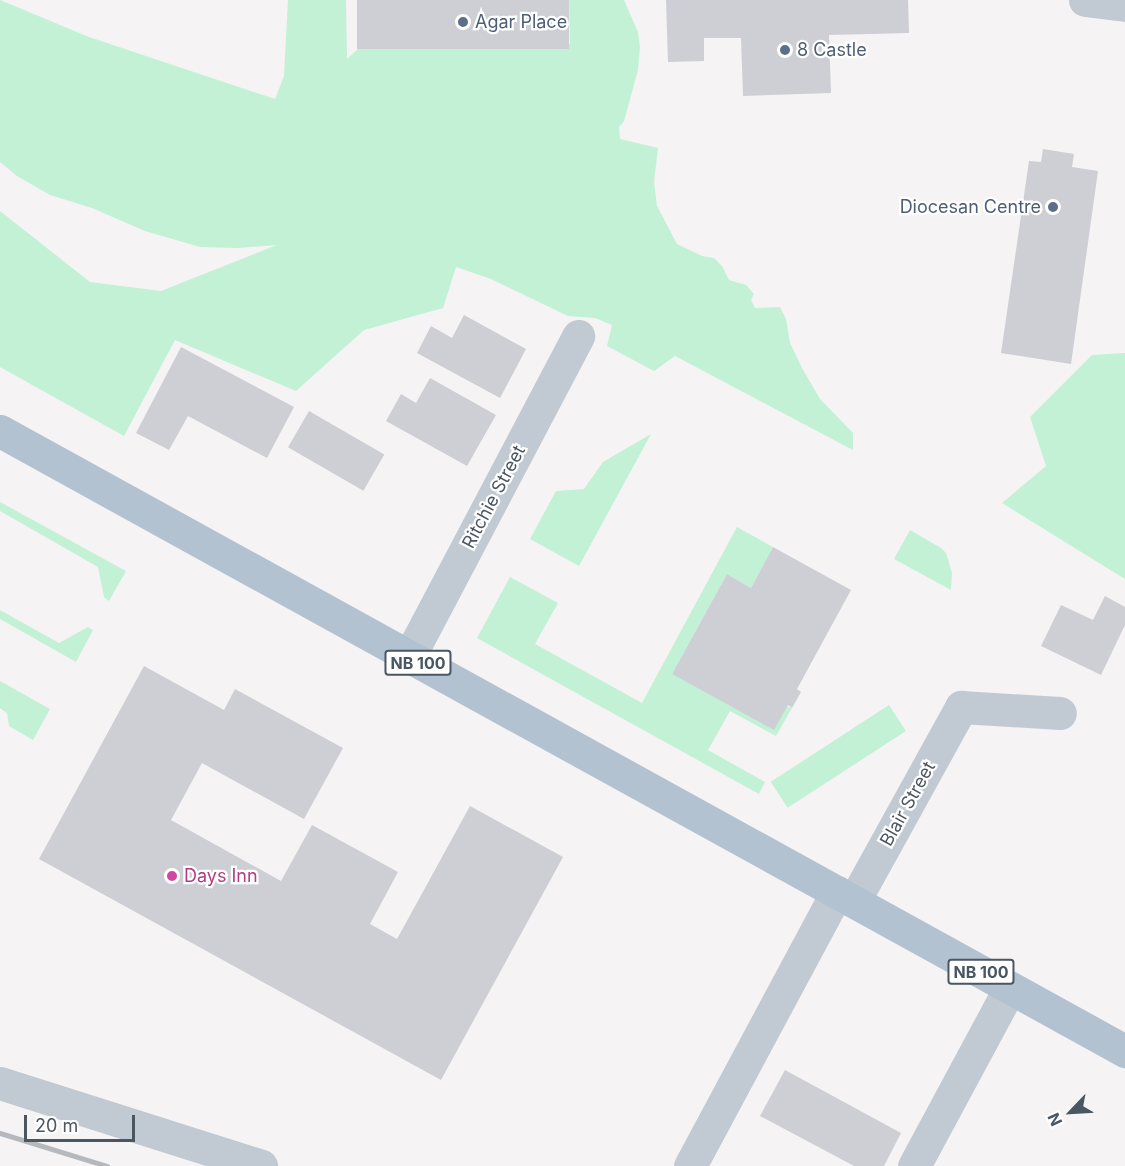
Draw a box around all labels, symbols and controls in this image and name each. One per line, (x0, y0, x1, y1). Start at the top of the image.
place label: Agar Place (475, 11, 567, 33)
marker: Agar Place (456, 15, 470, 29)
place label: 8 Castle (797, 39, 867, 61)
marker: 8 Castle (778, 43, 792, 57)
place label: Diocesan Centre (900, 196, 1041, 218)
marker: Diocesan Centre (1046, 200, 1060, 214)
street label: Ritchie Street (458, 442, 530, 552)
road number: NB 100 (384, 650, 452, 676)
street label: Blair Street (876, 758, 940, 850)
place label: Days Inn (184, 865, 258, 887)
marker: Days Inn (165, 869, 179, 883)
road number: NB 100 (946, 959, 1016, 985)
north arrow (1041, 1082, 1101, 1142)
scale bar (27, 1103, 138, 1141)
text: N (1043, 1110, 1066, 1129)
text: 20 m (35, 1115, 78, 1136)

